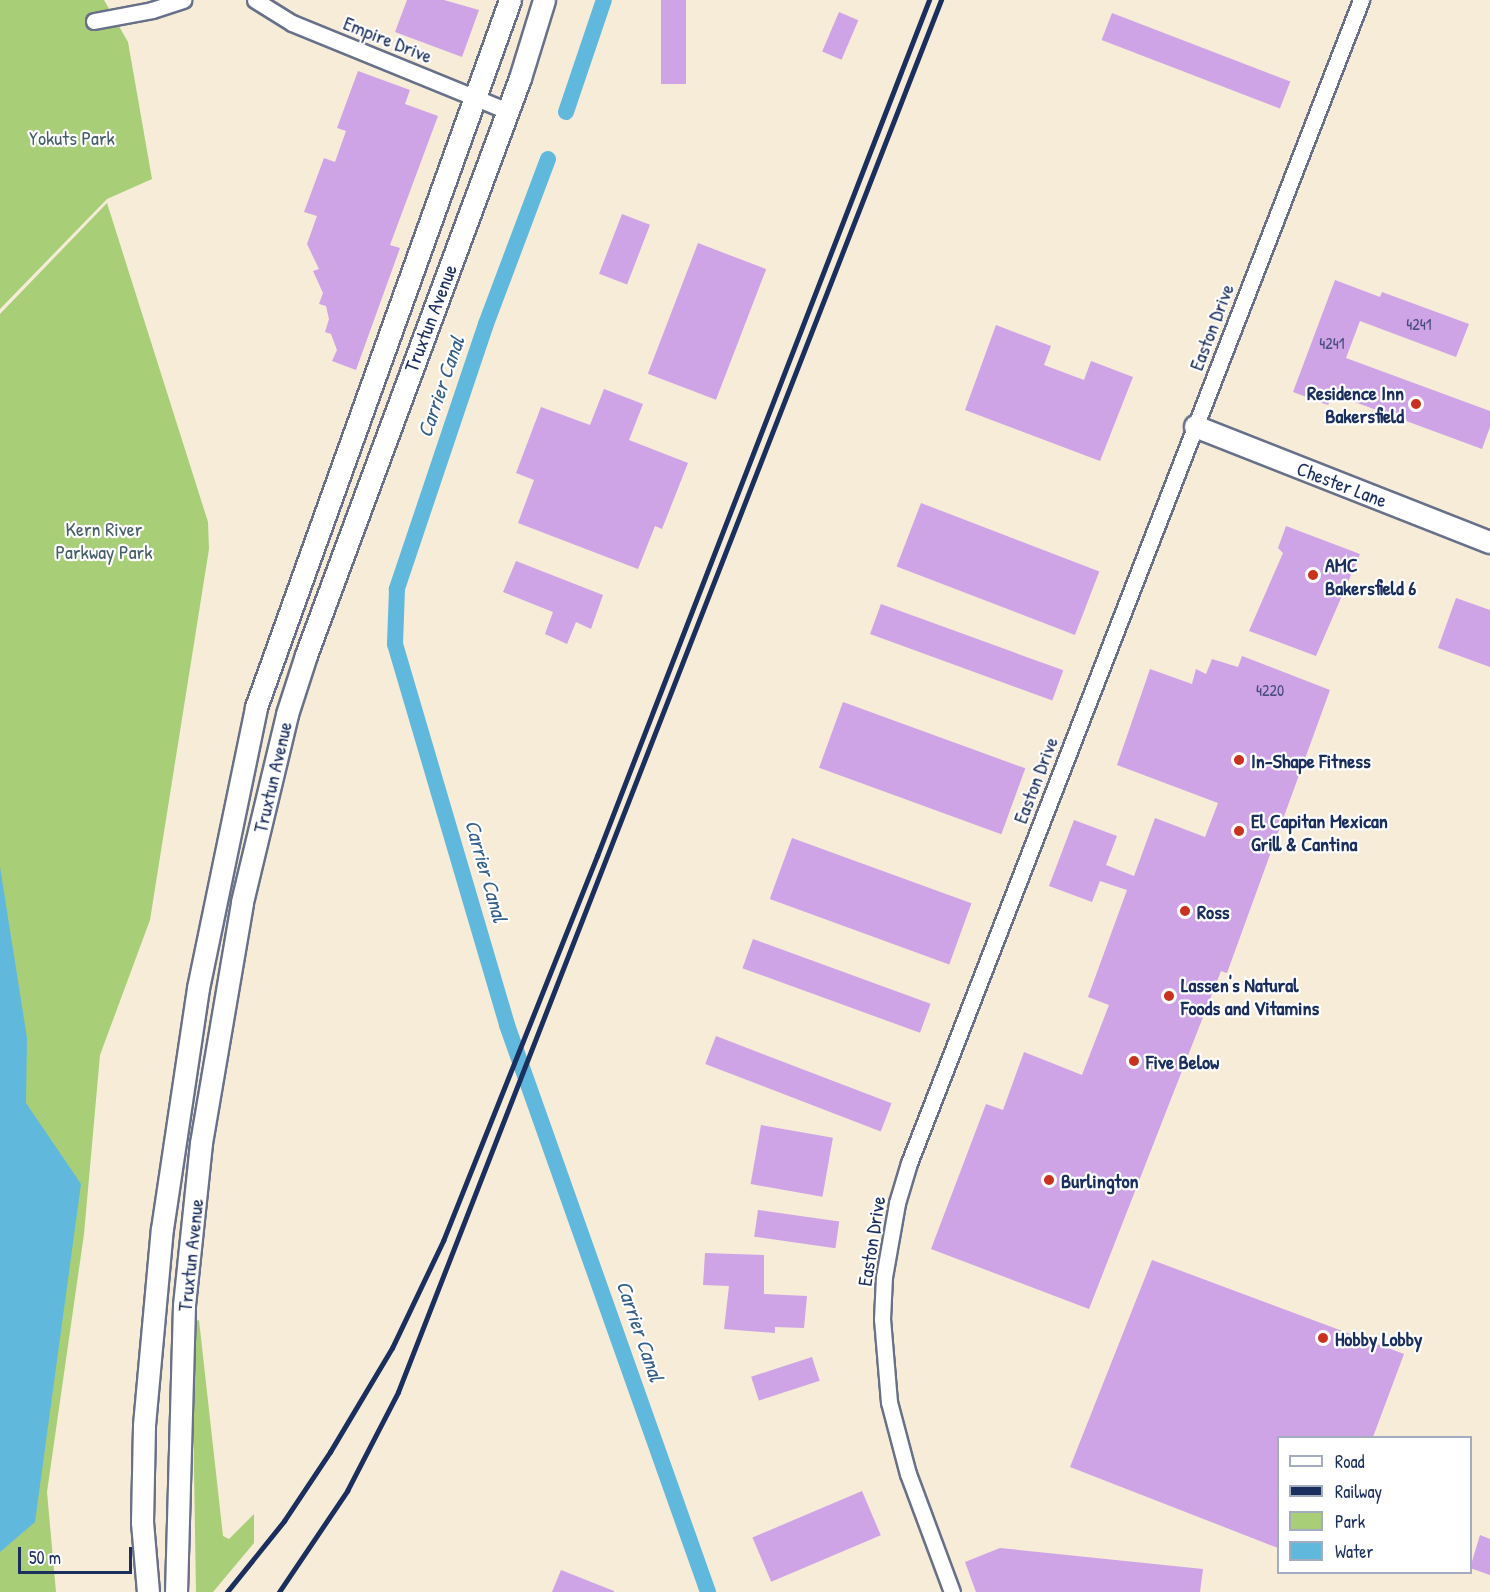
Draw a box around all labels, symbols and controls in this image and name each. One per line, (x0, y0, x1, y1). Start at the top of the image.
street label: Empire Drive (340, 10, 436, 68)
park label: Yokuts Park (29, 125, 115, 149)
street label: Truxtun Avenue (399, 261, 461, 375)
street label: Easton Drive (1184, 280, 1238, 374)
house number: 4241 (1406, 314, 1432, 334)
water label: Carrier Canal (412, 333, 470, 441)
house number: 4241 (1319, 333, 1345, 353)
place label: Residence Inn Bakersfield (1307, 380, 1404, 427)
marker: Residence Inn Bakersfield (1409, 397, 1423, 411)
street label: Chester Lane (1294, 456, 1390, 512)
park label: Kern River Parkway Park (55, 516, 153, 563)
place label: AMC Bakersfield 6 (1325, 552, 1416, 599)
marker: AMC Bakersfield 6 (1306, 568, 1320, 582)
house number: 4220 (1256, 680, 1284, 700)
street label: Truxtun Avenue (248, 719, 296, 835)
street label: Easton Drive (1008, 733, 1062, 827)
place label: In-Shape Fitness (1251, 748, 1371, 772)
marker: In-Shape Fitness (1232, 753, 1246, 767)
place label: El Capitan Mexican Grill & Cantina (1251, 808, 1388, 855)
water label: Carrier Canal (459, 817, 513, 925)
marker: El Capitan Mexican Grill & Cantina (1232, 824, 1246, 838)
place label: Ross (1197, 899, 1230, 923)
marker: Ross (1178, 904, 1192, 918)
place label: Lassen's Natural Foods and Vitamins (1181, 972, 1319, 1019)
marker: Lassen's Natural Foods and Vitamins (1162, 989, 1176, 1003)
place label: Five Below (1146, 1049, 1219, 1073)
marker: Five Below (1127, 1054, 1141, 1068)
place label: Burlington (1061, 1168, 1139, 1192)
marker: Burlington (1042, 1173, 1056, 1187)
street label: Easton Drive (852, 1194, 890, 1288)
street label: Truxtun Avenue (172, 1197, 208, 1313)
water label: Carrier Canal (611, 1277, 669, 1385)
place label: Hobby Lobby (1335, 1326, 1422, 1350)
marker: Hobby Lobby (1316, 1331, 1330, 1345)
legend (1277, 1436, 1472, 1574)
text: Road (1335, 1449, 1365, 1474)
text: Railway (1335, 1479, 1382, 1504)
text: Park (1335, 1509, 1365, 1534)
scale bar (21, 1535, 135, 1573)
text: Water (1335, 1539, 1373, 1564)
text: 50 m (29, 1545, 61, 1570)

